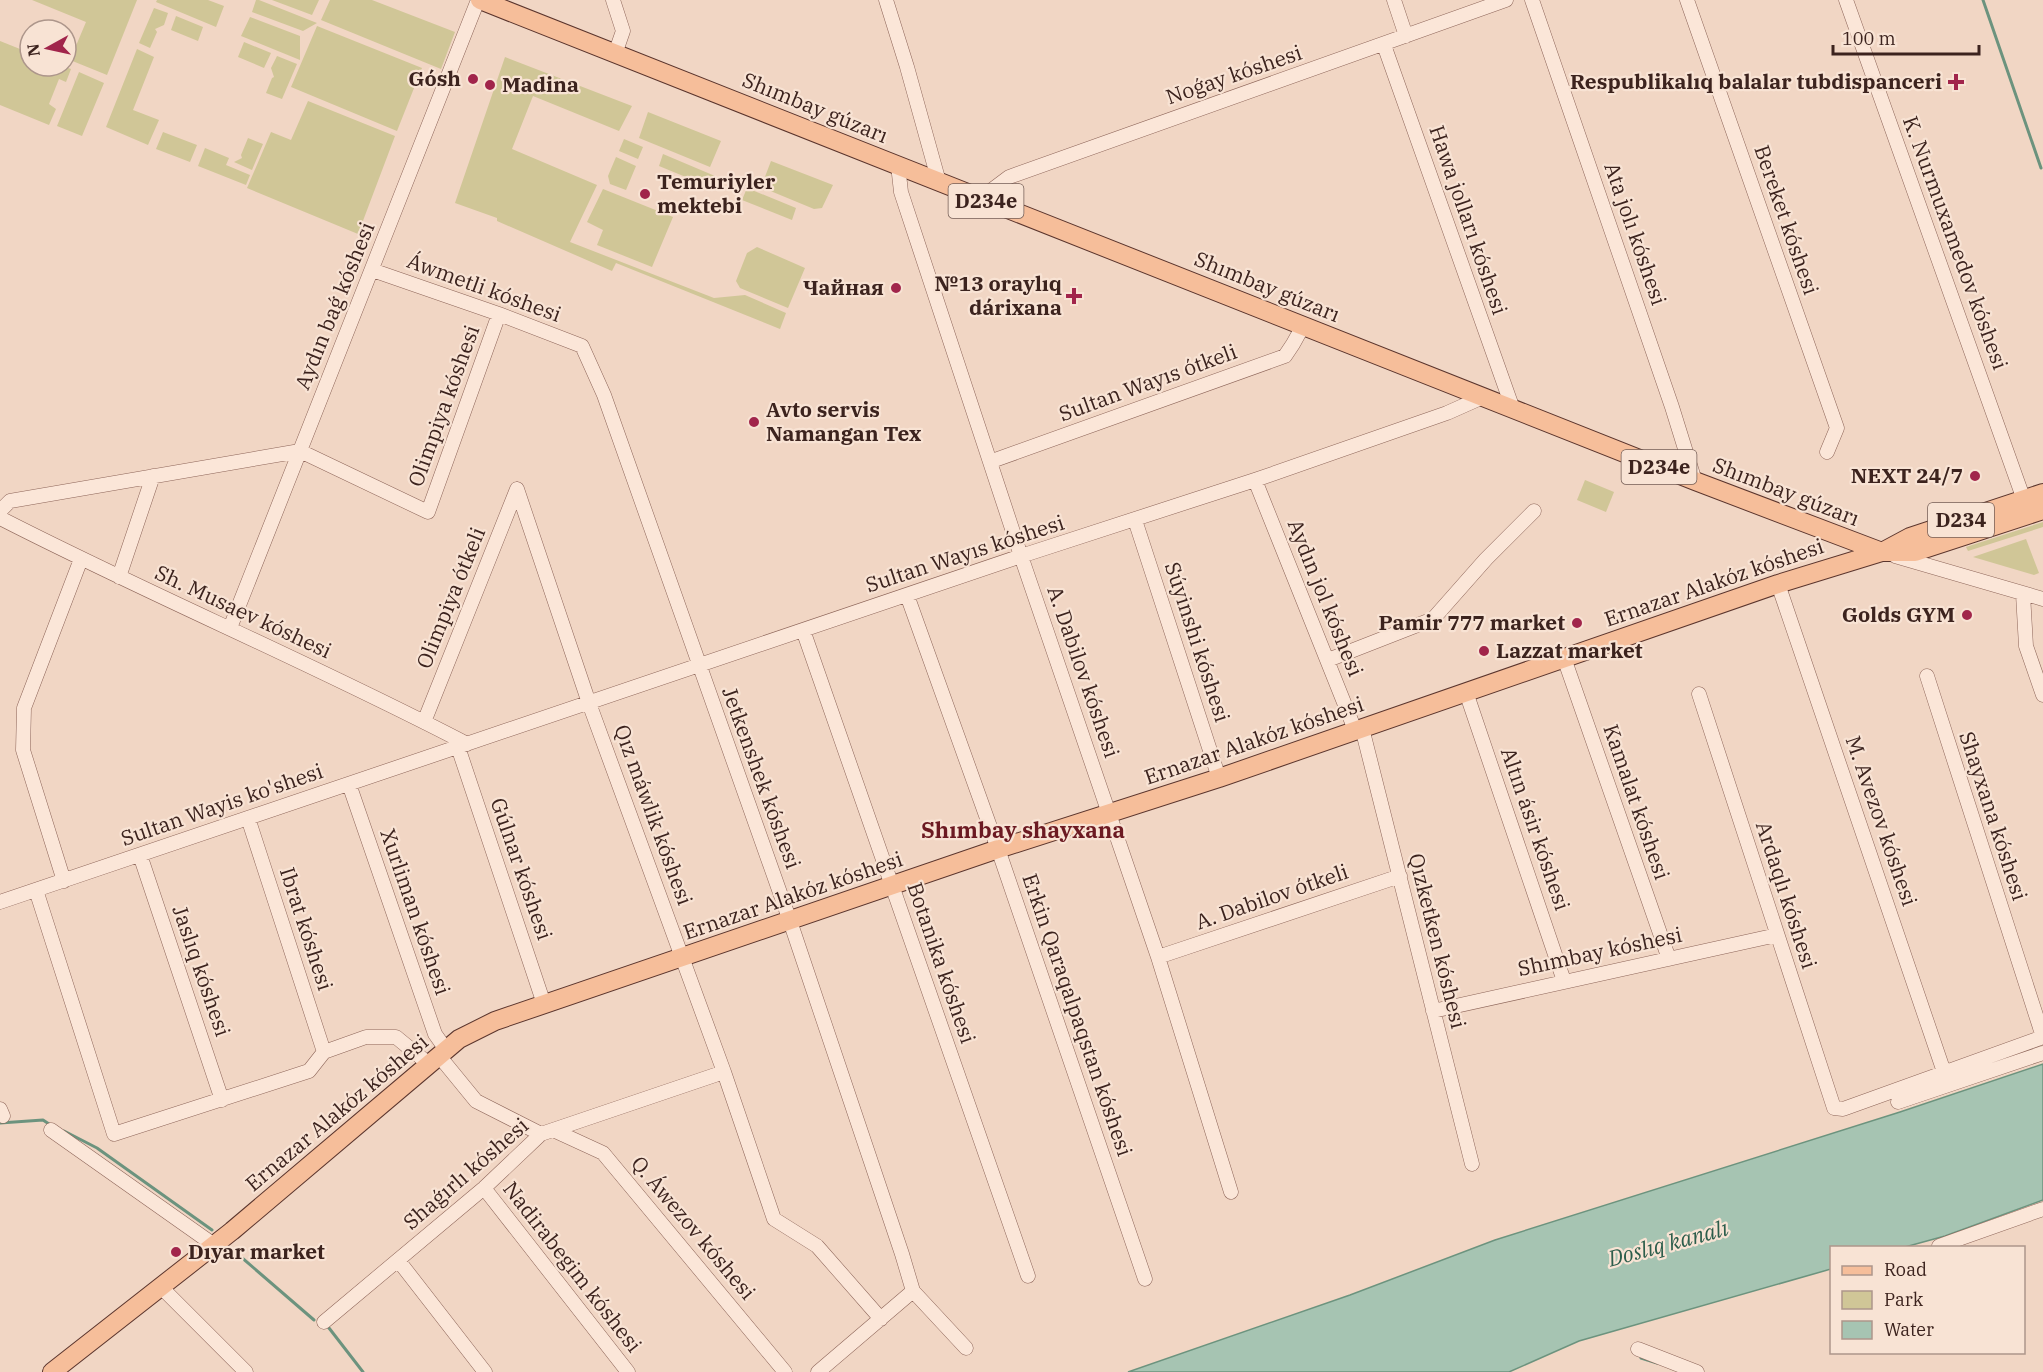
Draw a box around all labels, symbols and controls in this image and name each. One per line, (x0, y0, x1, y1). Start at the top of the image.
north arrow (18, 18, 78, 78)
scale bar (1833, 18, 1978, 56)
text: 100 m (1842, 27, 1896, 50)
street label: Noǵay kóshesi (1162, 38, 1305, 110)
text: N (22, 42, 44, 58)
place label: Gósh (408, 64, 461, 92)
street label: Shımbay gúzarı (738, 65, 892, 149)
place label: Respublikalıq balalar tubdispanceri (1570, 67, 1942, 95)
place label: Madina (502, 70, 579, 98)
marker: Gósh (466, 72, 480, 86)
marker: Respublikalıq balalar tubdispanceri (1947, 73, 1965, 91)
marker: Madina (483, 78, 497, 92)
street label: K. Nurmuxamedov kóshesi (1897, 112, 2015, 373)
street label: Hawa jolları kóshesi (1423, 121, 1515, 318)
street label: Bereket kóshesi (1748, 141, 1826, 298)
street label: Ata jolı kóshesi (1598, 159, 1673, 309)
place label: Temuriyler mektebi (657, 167, 776, 219)
road number: D234e (948, 184, 1024, 218)
marker: Temuriyler mektebi (638, 187, 652, 201)
street label: Aydın baǵ kóshesi (288, 218, 380, 394)
street label: Shımbay gúzarı (1190, 244, 1344, 328)
street label: Áwmetli kóshesi (403, 246, 565, 328)
place label: №13 oraylıq dárixana (934, 269, 1062, 321)
place label: Чайная (803, 273, 884, 301)
marker: Чайная (889, 281, 903, 295)
marker: №13 oraylıq dárixana (1067, 289, 1081, 303)
street label: Olimpiya kóshesi (401, 321, 485, 490)
street label: Sultan Wayıs ótkeli (1055, 337, 1241, 427)
place label: Avto servis Namangan Tex (766, 395, 922, 447)
marker: Avto servis Namangan Tex (747, 415, 761, 429)
road number: D234e (1622, 450, 1696, 484)
street label: Shımbay gúzarı (1709, 450, 1864, 532)
place label: NEXT 24/7 (1851, 461, 1963, 489)
marker: NEXT 24/7 (1968, 469, 1982, 483)
road number: D234 (1928, 503, 1994, 537)
street label: Sultan Wayıs kóshesi (862, 508, 1068, 598)
street label: Aydın jol kóshesi (1282, 515, 1370, 681)
street label: Olimpiya ótkeli (409, 523, 491, 672)
street label: Ernazar Alakóz kóshesi (1600, 531, 1827, 633)
street label: Sh. Musaev kóshesi (151, 558, 336, 664)
street label: Súyinshi kóshesi (1159, 558, 1237, 725)
street label: A. Dabilov kóshesi (1041, 582, 1126, 761)
place label: Golds GYM (1842, 600, 1955, 628)
place label: Pamir 777 market (1379, 608, 1565, 636)
marker: Golds GYM (1960, 608, 1974, 622)
marker: Pamir 777 market (1570, 616, 1584, 630)
place label: Lazzat market (1496, 636, 1643, 664)
marker: Lazzat market (1477, 644, 1491, 658)
street label: Jetkenshek kóshesi (716, 683, 808, 873)
street label: Ernazar Alakóz kóshesi (1140, 689, 1367, 791)
street label: Kamalat kóshesi (1597, 720, 1677, 883)
street label: Qız máwlik kóshesi (608, 721, 700, 909)
street label: Shayxana kóshesi (1953, 728, 2034, 904)
street label: M. Avezov kóshesi (1840, 732, 1924, 910)
street label: Altın ásir kóshesi (1495, 743, 1577, 914)
street label: Sultan Wayis ko'shesi (117, 756, 326, 852)
street label: Gúlnar kóshesi (484, 794, 559, 944)
district label: Shımbay shayxana (921, 815, 1125, 844)
street label: Ardaqlı kóshesi (1750, 817, 1824, 972)
street label: Xurliman kóshesi (374, 825, 457, 998)
street label: Ernazar Alakóz kóshesi (679, 844, 906, 946)
street label: Qızketken kóshesi (1403, 850, 1473, 1031)
street label: A. Dabilov ótkeli (1192, 857, 1352, 935)
street label: Ibrat kóshesi (274, 864, 340, 994)
street label: Erkin Qaraqalpaqstan kóshesi (1016, 870, 1140, 1160)
street label: Botanika kóshesi (901, 878, 983, 1047)
street label: Jaslıq kóshesi (166, 901, 237, 1040)
street label: Shımbay kóshesi (1515, 920, 1685, 982)
street label: Ernazar Alakóz kóshesi (239, 1027, 434, 1197)
street label: Shaǵırlı kóshesi (397, 1111, 534, 1235)
street label: Q. Áwezov kóshesi (625, 1150, 762, 1305)
street label: Nadirabegim kóshesi (497, 1175, 648, 1358)
water label: Doslıq kanalı (1604, 1212, 1732, 1273)
place label: Dıyar market (188, 1237, 325, 1265)
marker: Dıyar market (169, 1245, 183, 1259)
legend (1830, 1246, 2025, 1354)
text: Road (1884, 1258, 1927, 1281)
text: Park (1884, 1288, 1924, 1311)
text: Water (1884, 1318, 1934, 1341)

